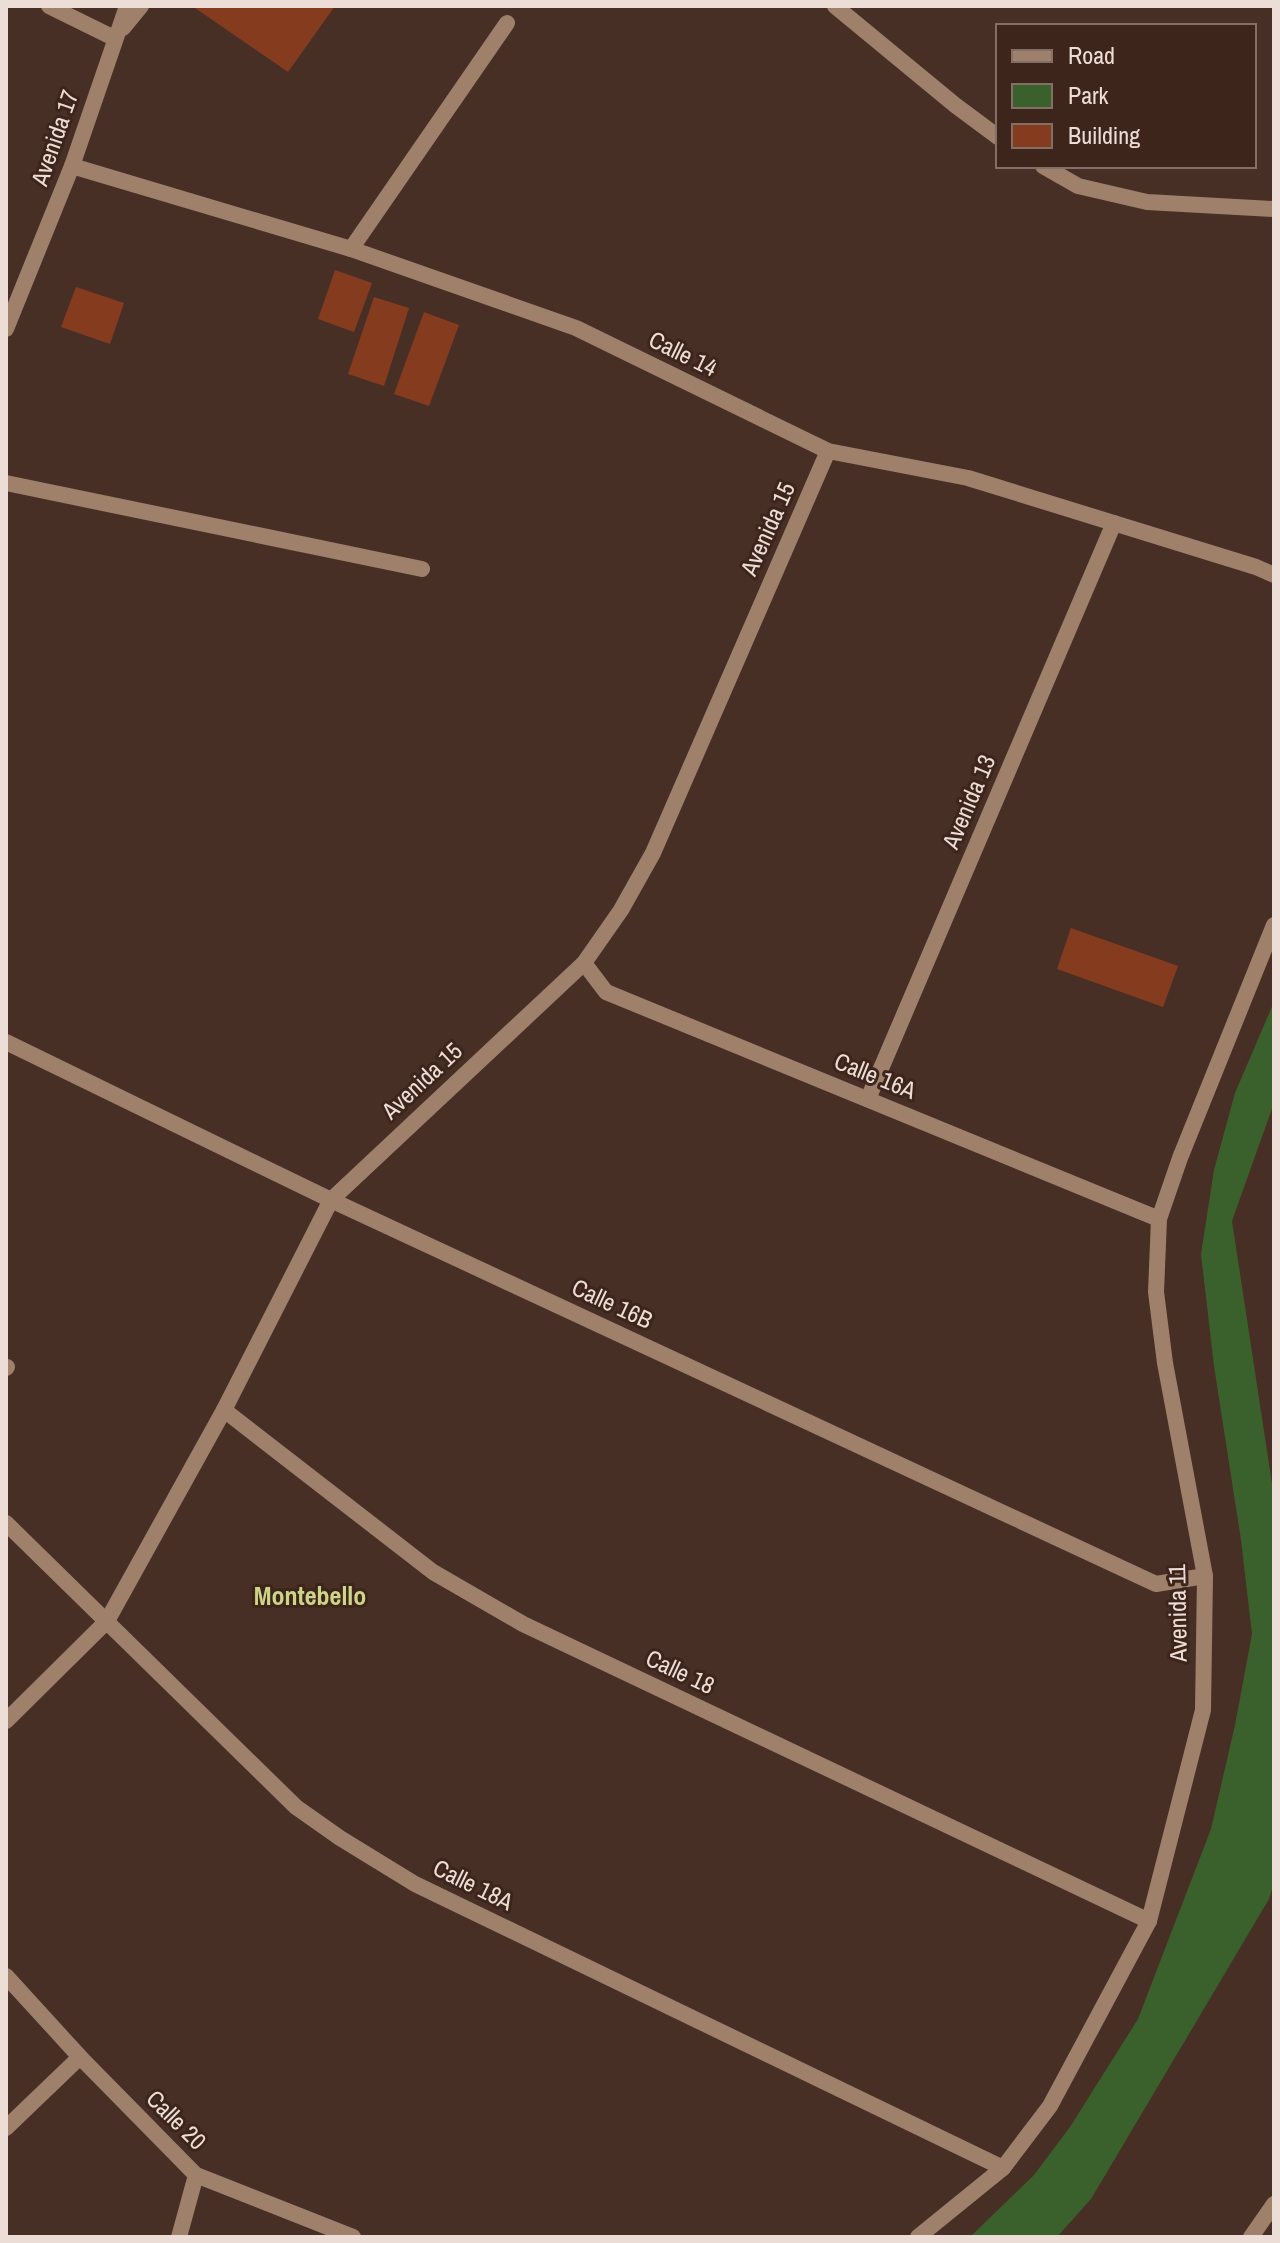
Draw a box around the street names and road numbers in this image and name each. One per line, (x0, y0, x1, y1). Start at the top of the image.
street label: Avenida 17 (22, 86, 85, 191)
street label: Calle 14 (644, 323, 723, 383)
street label: Avenida 15 (732, 477, 802, 581)
street label: Avenida 13 (934, 750, 1002, 854)
street label: Avenida 15 (373, 1035, 469, 1126)
street label: Calle 16A (830, 1044, 922, 1106)
street label: Calle 16B (567, 1271, 658, 1336)
street label: Avenida 11 (1160, 1564, 1194, 1663)
street label: Calle 18 (641, 1641, 720, 1701)
street label: Calle 18A (428, 1851, 520, 1918)
street label: Calle 20 (140, 2082, 214, 2156)

